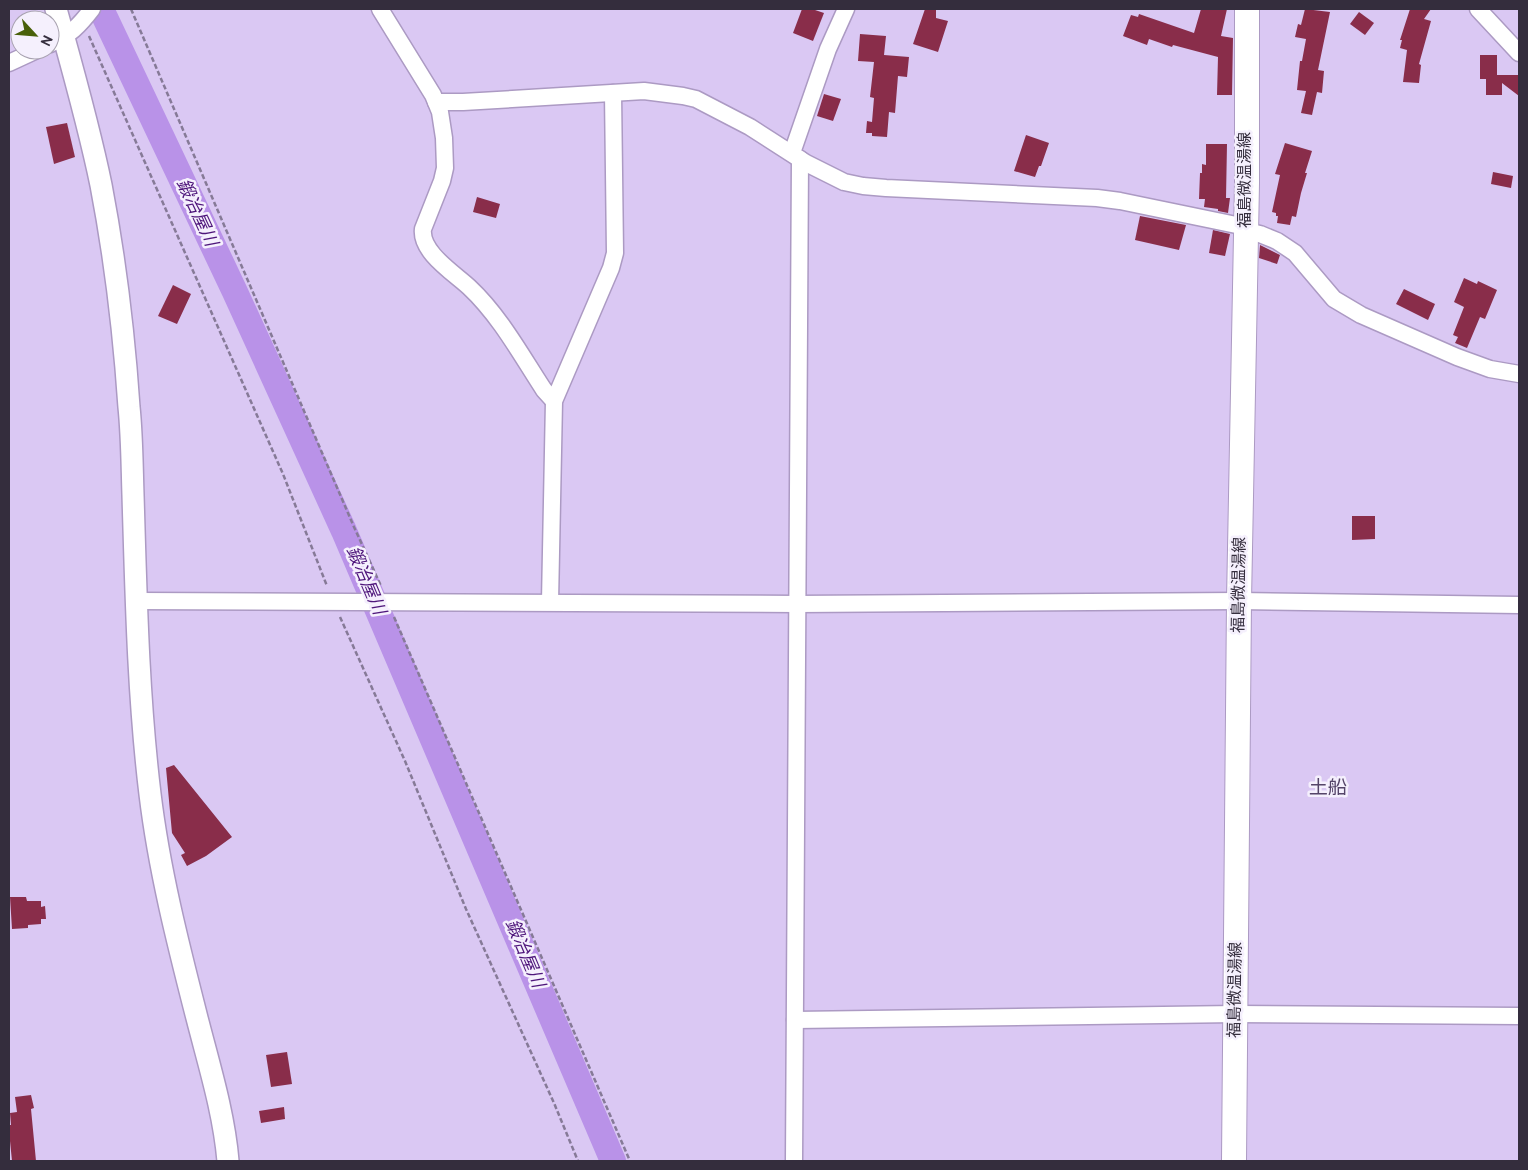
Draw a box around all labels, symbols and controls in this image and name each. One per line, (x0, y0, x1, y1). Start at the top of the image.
north arrow (10, 10, 60, 60)
text: N (35, 32, 55, 48)
street label: 福島微温湯線 (1236, 132, 1256, 228)
water label: 鍛冶屋川 (170, 176, 222, 252)
street label: 福島微温湯線 (1229, 537, 1251, 633)
water label: 鍛冶屋川 (340, 543, 390, 620)
district label: 土船 (1309, 777, 1347, 801)
water label: 鍛冶屋川 (499, 916, 549, 993)
street label: 福島微温湯線 (1225, 942, 1247, 1038)

